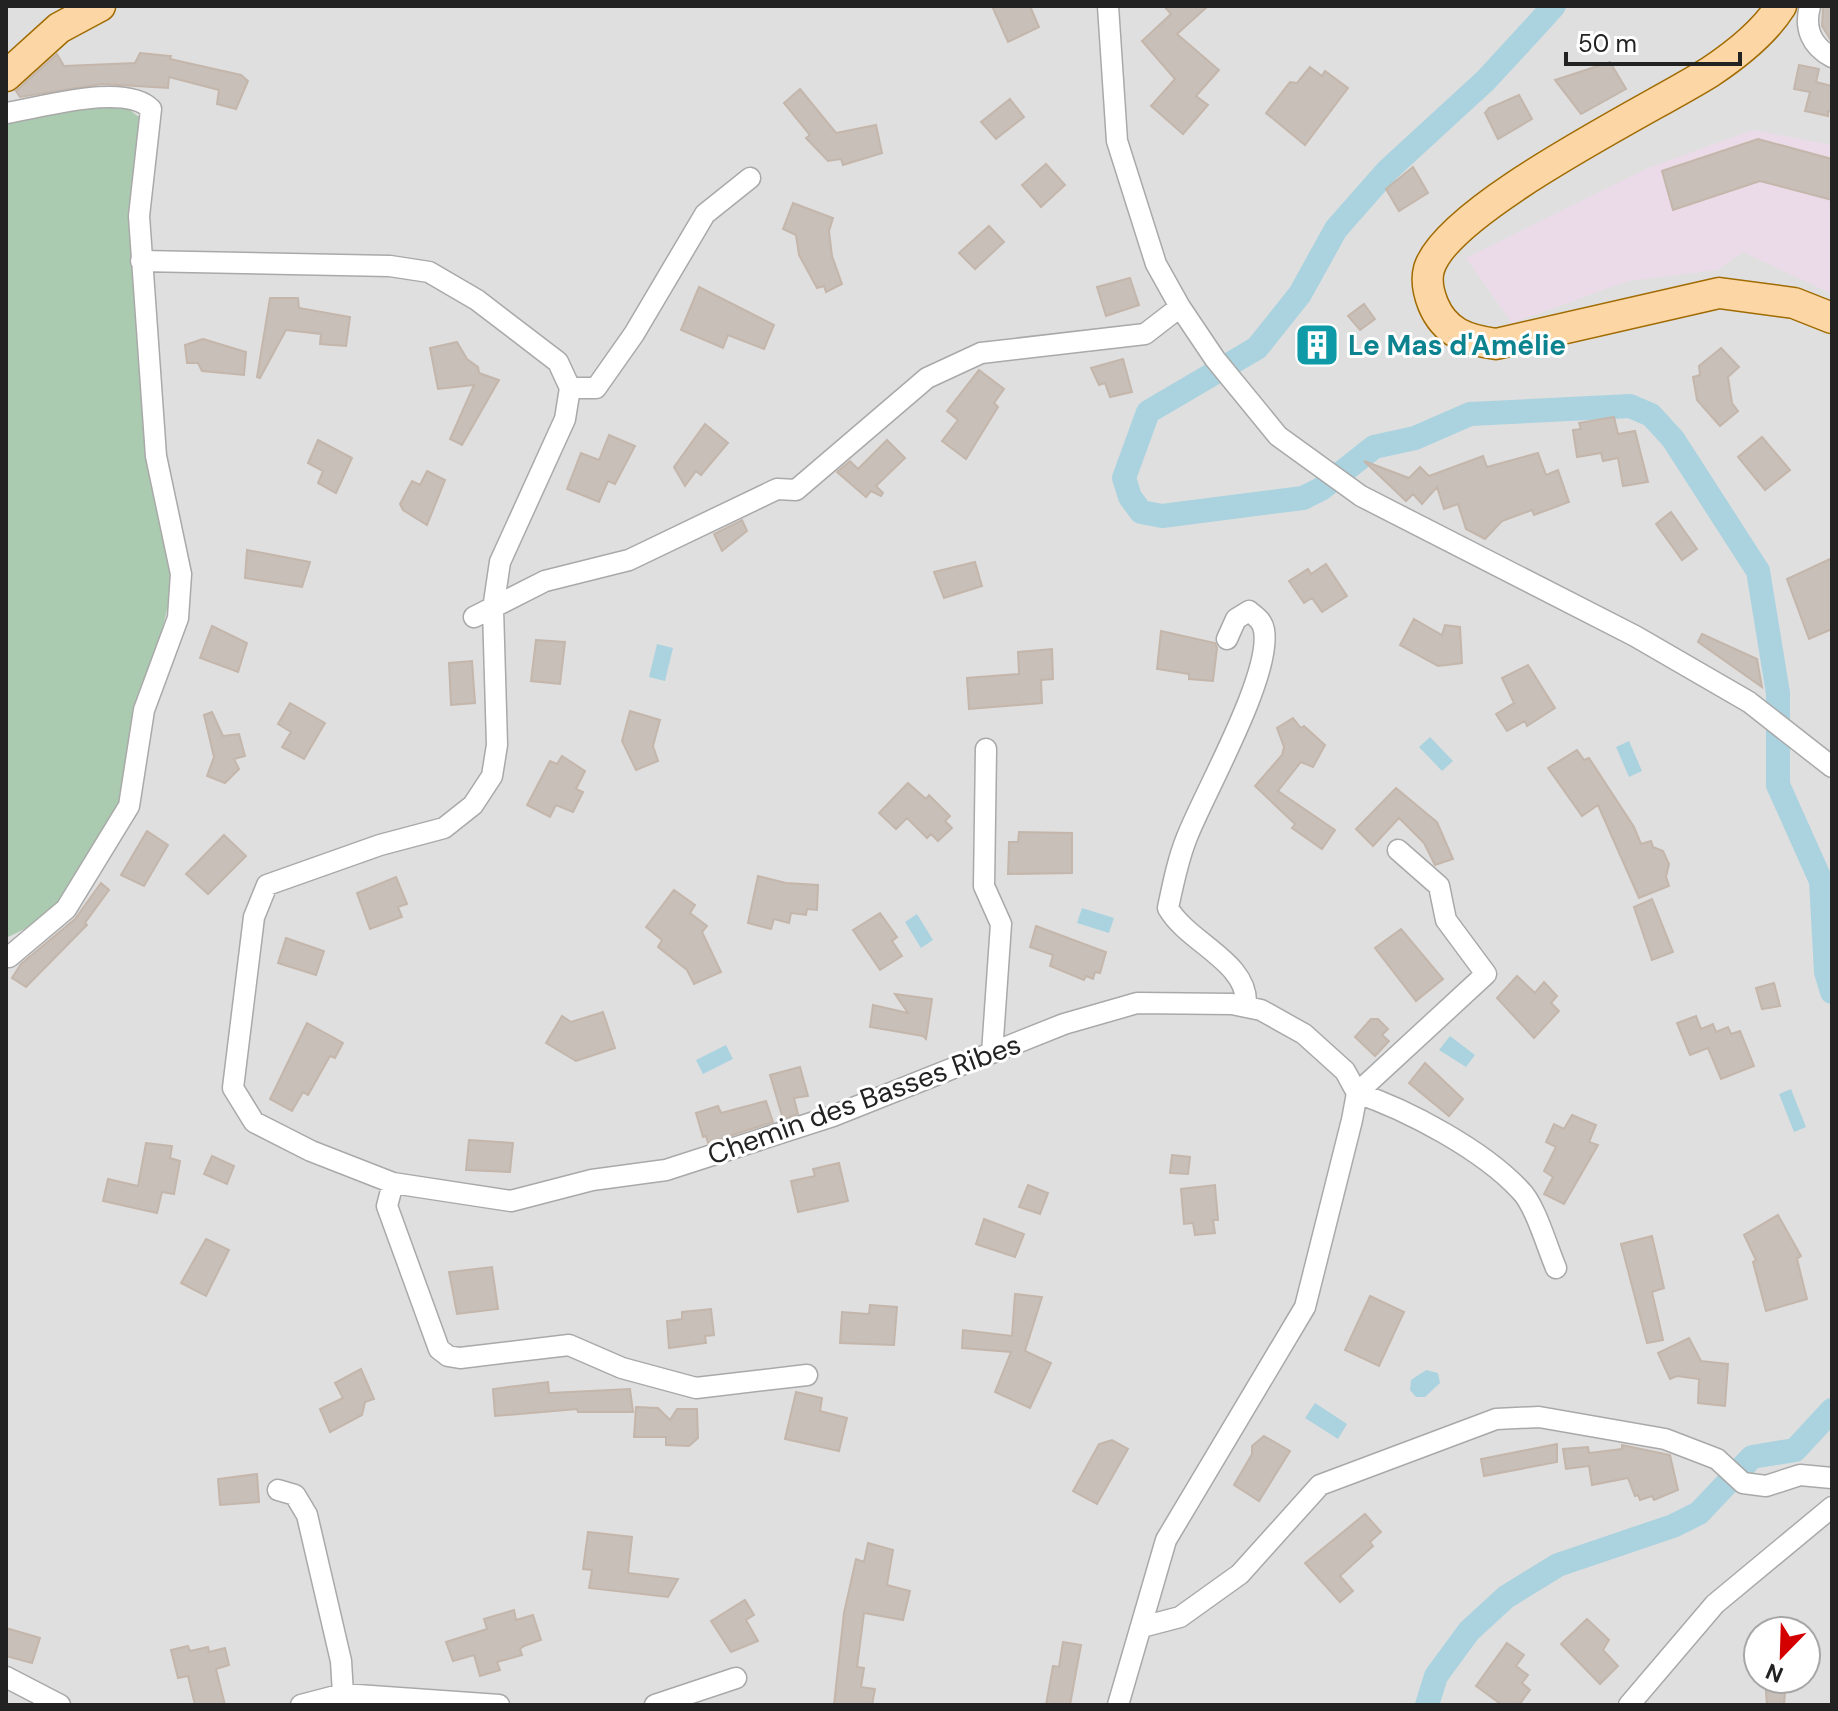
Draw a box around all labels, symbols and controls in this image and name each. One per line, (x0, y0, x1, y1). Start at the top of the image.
scale bar (1566, 16, 1740, 66)
text: 50 m (1578, 28, 1637, 59)
building icon: Le Mas d'Amélie (1293, 321, 1341, 369)
place label: Le Mas d'Amélie (1348, 327, 1566, 364)
street label: Chemin des Basses Ribes (702, 1026, 1026, 1173)
north arrow (1742, 1615, 1822, 1695)
text: N (1761, 1656, 1787, 1689)

